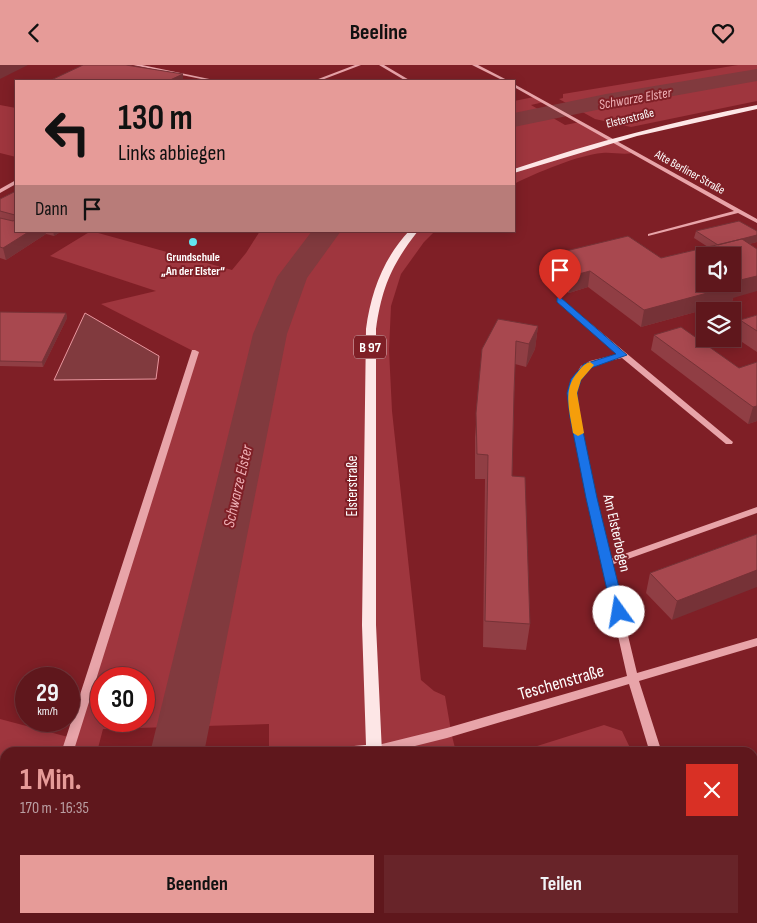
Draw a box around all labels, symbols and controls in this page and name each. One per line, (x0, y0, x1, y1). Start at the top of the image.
icon: back (20, 19, 48, 47)
text: Beeline (350, 19, 407, 46)
icon: heart (709, 19, 737, 47)
water label: Schwarze Elster (597, 84, 674, 113)
text: 130 m (118, 97, 193, 140)
icon: left (35, 100, 100, 165)
street label: Elsterstraße (605, 105, 656, 132)
text: Links abbiegen (118, 140, 226, 167)
street label: Alte Berliner Straße (651, 146, 728, 198)
icon: arrive (78, 195, 106, 223)
text: Dann (35, 198, 68, 221)
marker: Grundschule „An der Elster“ (187, 236, 199, 248)
map controls (696, 247, 741, 347)
button: sound (696, 247, 741, 292)
pin (539, 249, 581, 300)
place label: Grundschule „An der Elster“ (161, 250, 225, 279)
icon: arrive (546, 256, 574, 284)
button: layers (696, 302, 741, 347)
road number: B 97 (354, 335, 386, 359)
water label: Schwarze Elster (220, 443, 257, 529)
street label: Elsterstraße (343, 455, 362, 517)
street label: Am Elsterbogen (598, 492, 635, 574)
position arrow (592, 585, 644, 637)
street label: Teschenstraße (516, 660, 606, 705)
speed limit sign: 30 (90, 667, 155, 732)
text: 29 (36, 678, 59, 709)
text: km/h (37, 704, 58, 719)
text: 1 Min. (20, 762, 82, 798)
button: close (686, 764, 738, 816)
text: 170 m · 16:35 (20, 799, 89, 818)
button: Beenden (20, 855, 374, 913)
button: Teilen (384, 855, 738, 913)

